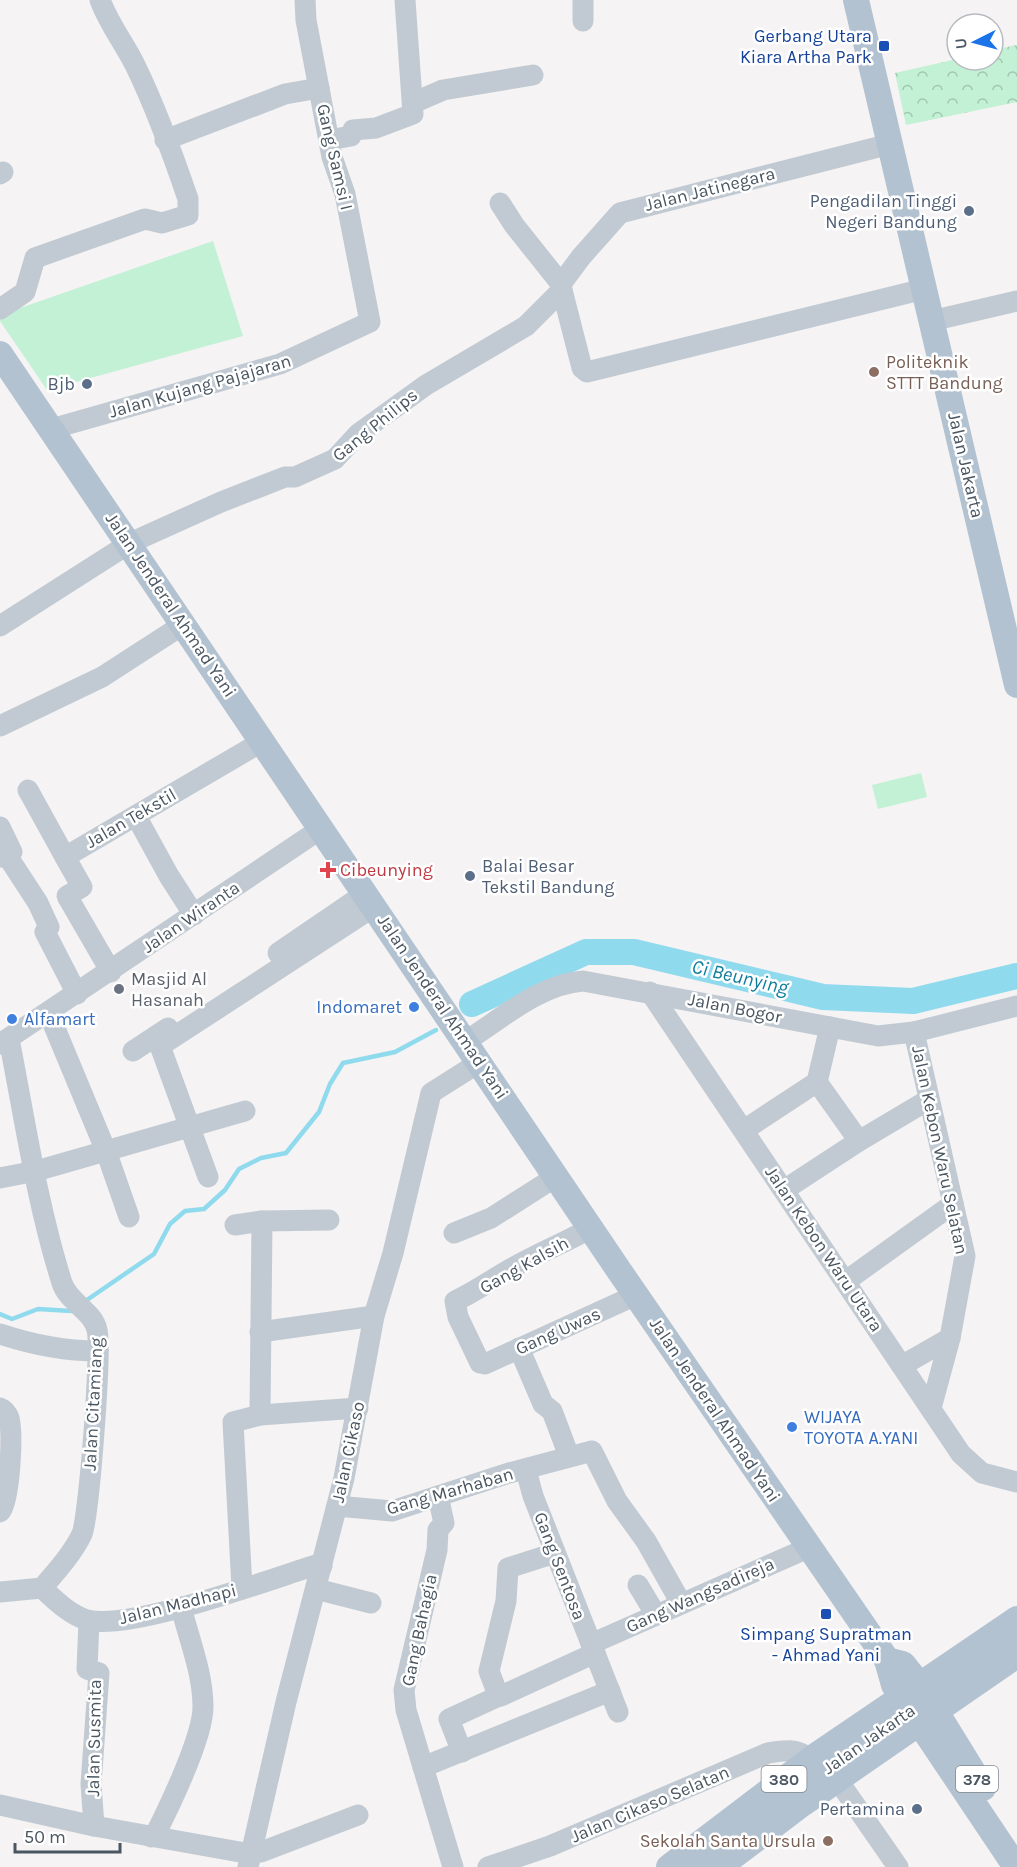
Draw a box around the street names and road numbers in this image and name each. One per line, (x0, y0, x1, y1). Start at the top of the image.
street label: Gang Samsi I (312, 102, 358, 212)
street label: Jalan Jatinegara (643, 162, 777, 216)
street label: Jalan Kujang Pajajaran (107, 349, 293, 423)
street label: Gang Philips (328, 384, 422, 466)
street label: Jalan Jakarta (943, 410, 989, 520)
street label: Jalan Jenderal Ahmad Yani (101, 508, 241, 702)
street label: Jalan Tekstil (82, 783, 180, 853)
street label: Jalan Wiranta (138, 876, 244, 958)
street label: Jalan Jenderal Ahmad Yani (373, 910, 513, 1104)
street label: Jalan Bogor (686, 988, 784, 1028)
street label: Jalan Kebon Waru Selatan (907, 1044, 973, 1256)
street label: Jalan Kebon Waru Utara (760, 1162, 888, 1336)
street label: Gang Kalsih (476, 1232, 572, 1298)
street label: Gang Uwas (512, 1302, 604, 1360)
street label: Jalan Jenderal Ahmad Yani (645, 1313, 785, 1507)
street label: Jalan Citamiang (79, 1337, 107, 1471)
street label: Jalan Cikaso (327, 1399, 369, 1505)
street label: Gang Marhaban (384, 1462, 516, 1520)
street label: Gang Sentosa (529, 1509, 591, 1623)
street label: Gang Wangsadireja (622, 1552, 778, 1638)
street label: Gang Bahagia (396, 1572, 442, 1688)
street label: Jalan Madhapi (117, 1579, 239, 1629)
street label: Jalan Susmita (82, 1679, 106, 1797)
street label: Jalan Jakarta (819, 1699, 919, 1779)
street label: Jalan Cikaso Selatan (568, 1761, 732, 1847)
road number: 380 (762, 1766, 806, 1792)
road number: 378 (956, 1766, 998, 1792)

